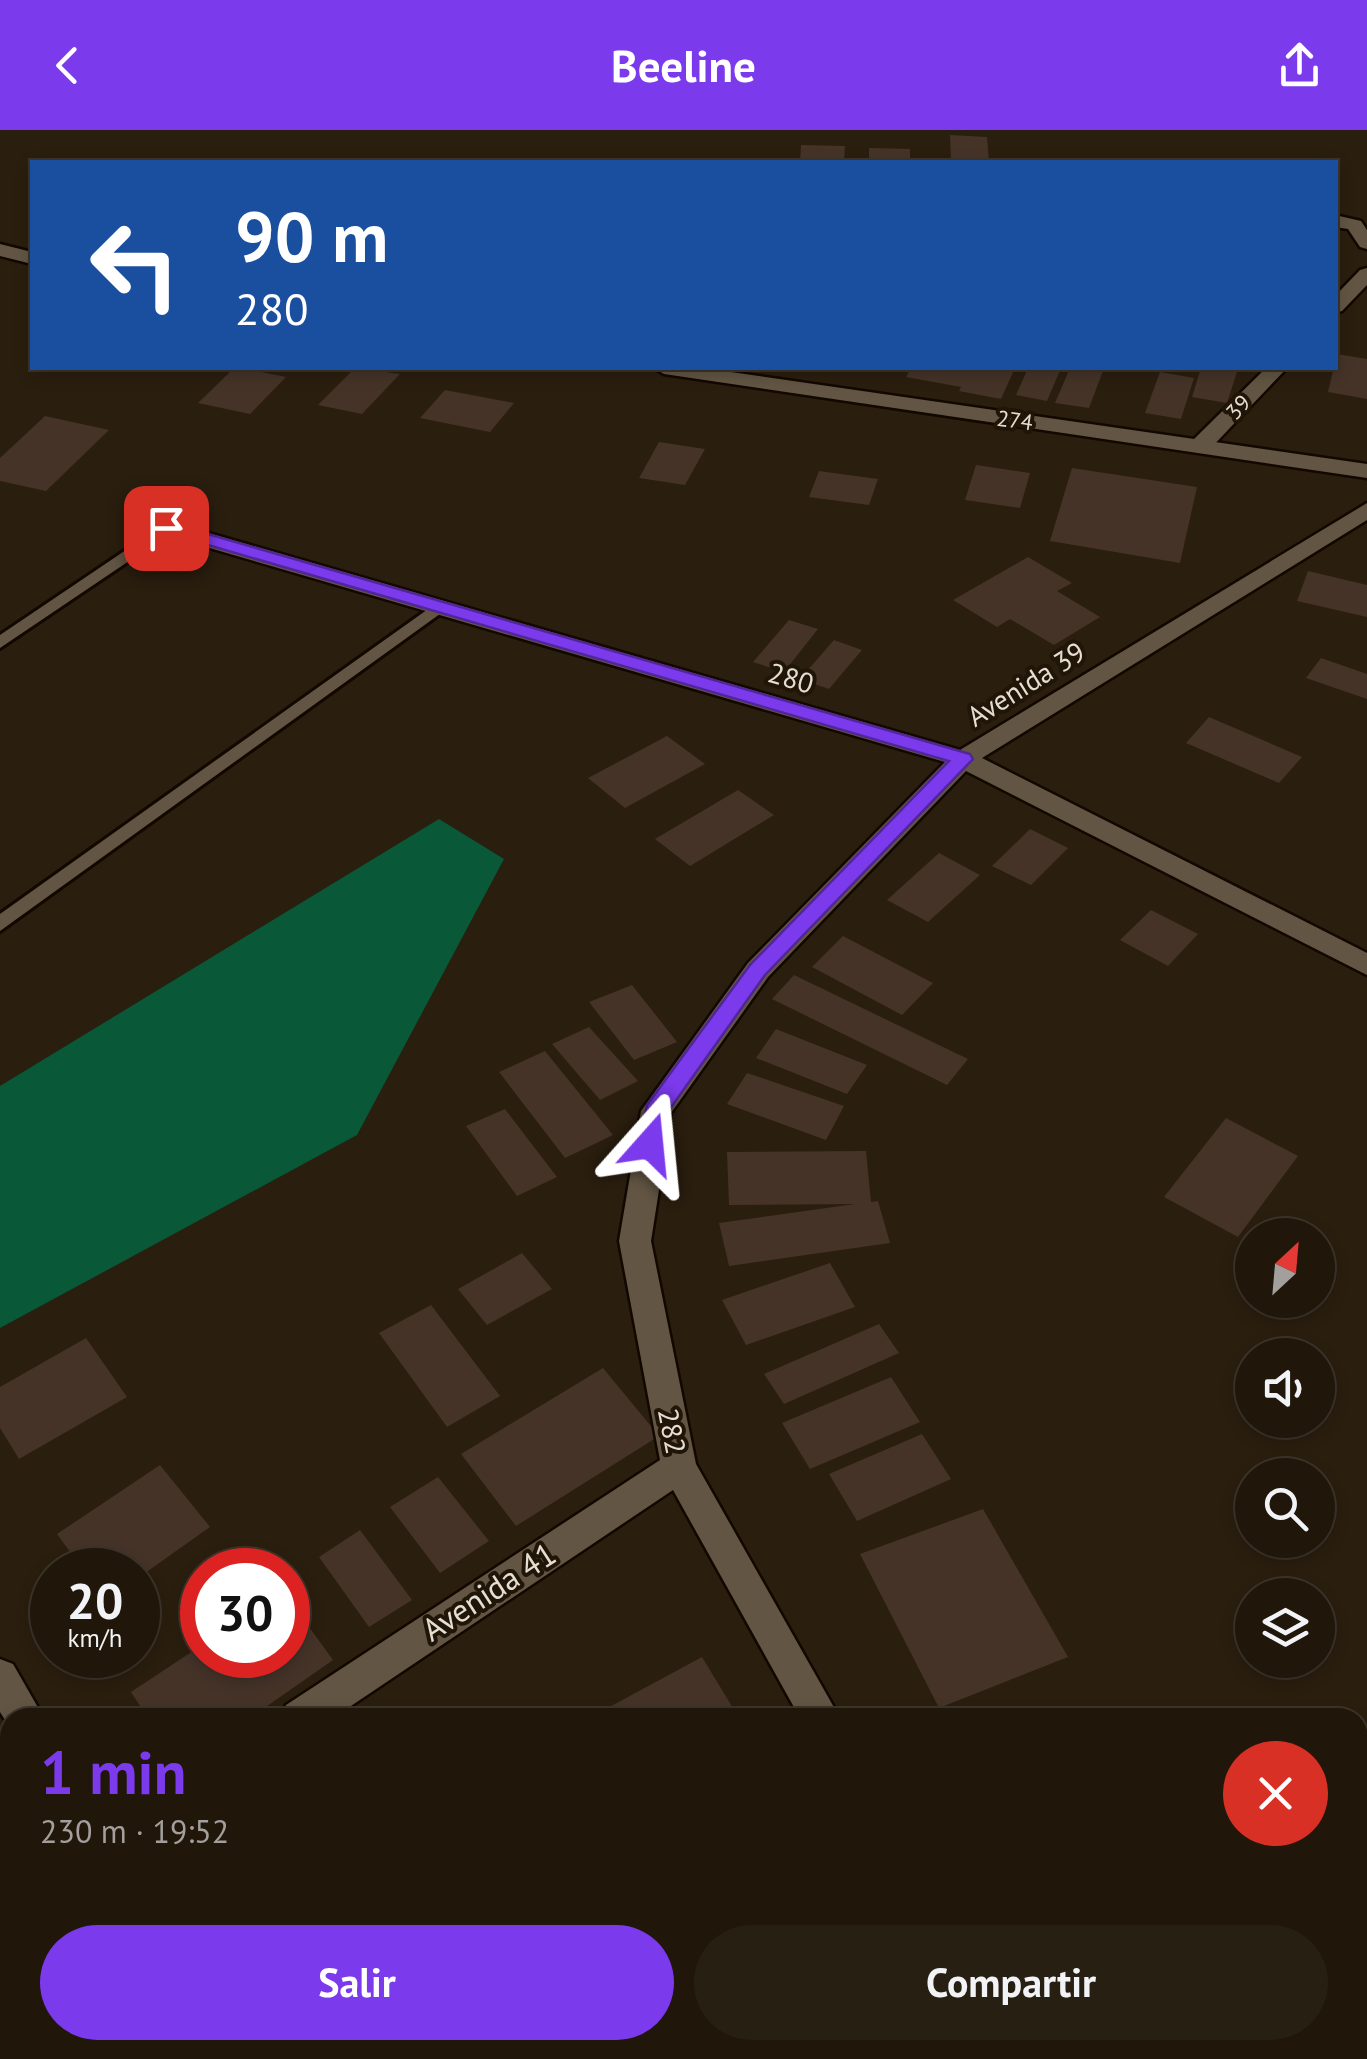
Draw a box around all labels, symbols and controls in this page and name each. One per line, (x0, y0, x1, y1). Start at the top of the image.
text: Beeline (611, 36, 756, 94)
icon: back (40, 38, 95, 93)
icon: share (1272, 38, 1327, 93)
text: 90 m (235, 191, 388, 281)
icon: left (70, 200, 200, 330)
text: 280 (235, 279, 309, 337)
street label: 39 (1220, 389, 1256, 425)
street label: 274 (995, 404, 1035, 436)
pin (124, 486, 209, 571)
icon: arrive (139, 501, 194, 556)
street label: Avenida 39 (960, 633, 1092, 734)
street label: 280 (764, 653, 818, 702)
position arrow (598, 1092, 702, 1196)
north arrow (1235, 1218, 1335, 1318)
map controls (1235, 1218, 1335, 1678)
button: sound (1235, 1338, 1335, 1438)
street label: 282 (650, 1405, 695, 1457)
button: search (1235, 1458, 1335, 1558)
street label: Avenida 41 (413, 1532, 563, 1650)
speed limit sign: 30 (180, 1548, 310, 1678)
text: 20 (67, 1568, 123, 1633)
button: layers (1235, 1578, 1335, 1678)
text: km/h (68, 1622, 122, 1654)
text: 1 min (40, 1733, 186, 1811)
button: close (1223, 1741, 1328, 1846)
text: 230 m · 19:52 (40, 1810, 229, 1852)
button: Salir (40, 1925, 674, 2040)
button: Compartir (694, 1925, 1328, 2040)

